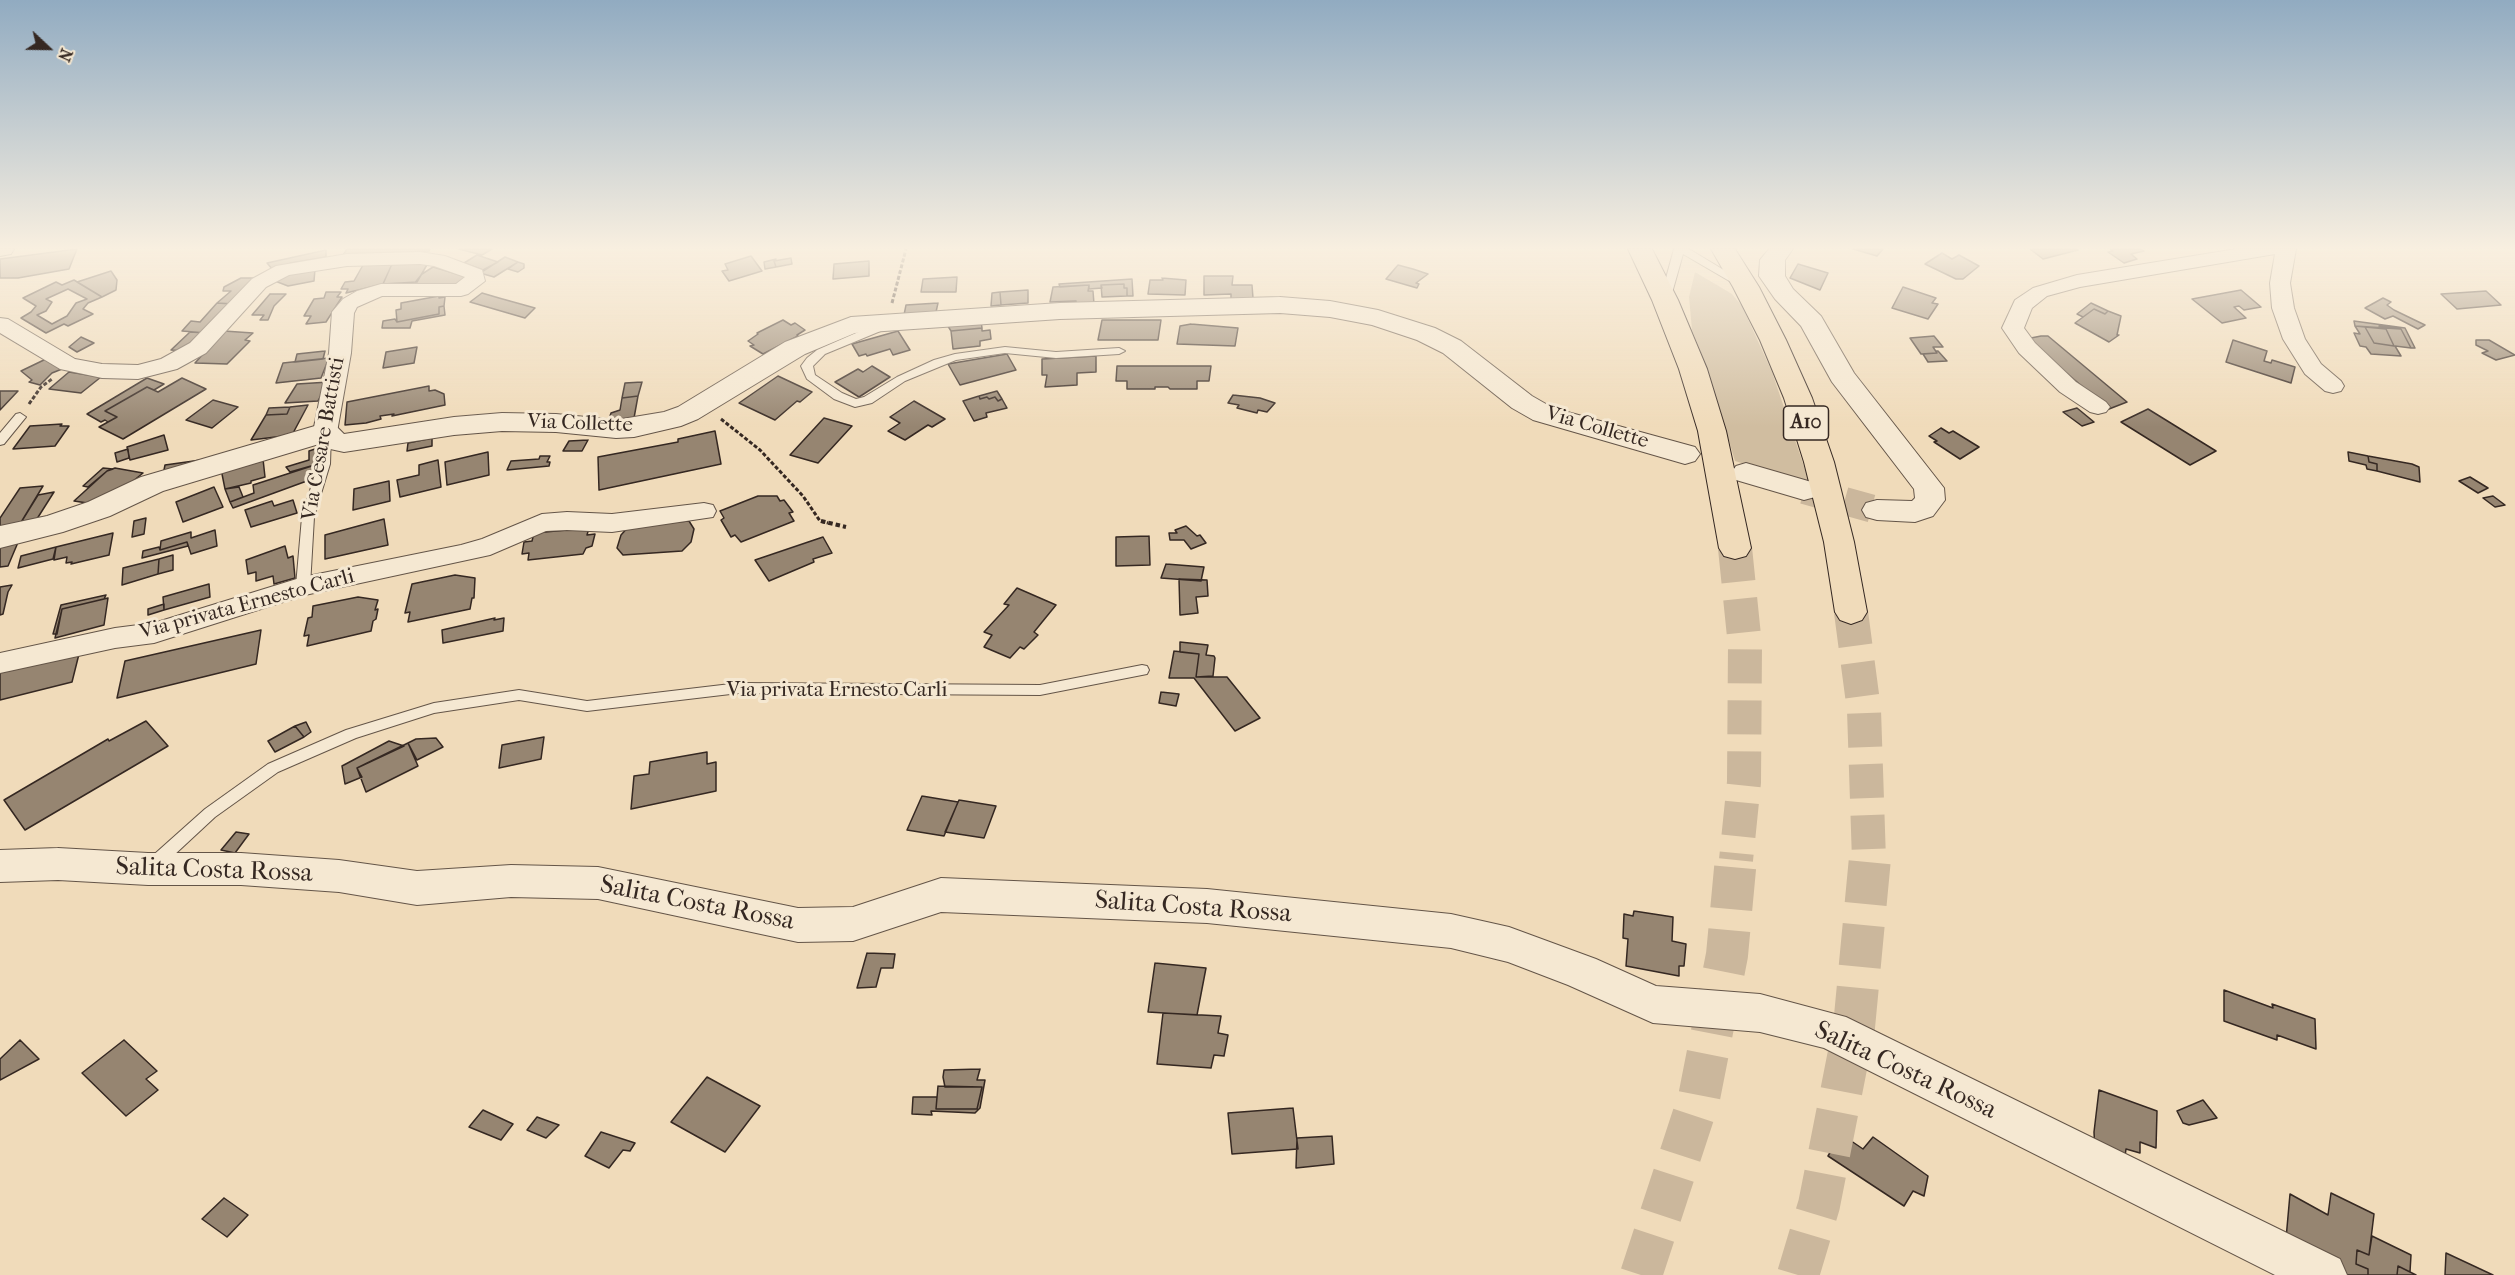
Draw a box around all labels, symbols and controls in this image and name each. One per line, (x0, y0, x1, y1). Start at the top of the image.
north arrow (18, 18, 78, 78)
text: N (54, 46, 76, 64)
street label: Via Cesare Battisti (297, 355, 351, 523)
street label: Via Collette (1543, 401, 1651, 455)
road number: A10 (1784, 406, 1828, 440)
street label: Via Collette (527, 410, 633, 438)
street label: Via privata Ernesto Carli (137, 564, 357, 646)
street label: Via privata Ernesto Carli (726, 678, 948, 704)
street label: Salita Costa Rossa (115, 852, 313, 890)
street label: Salita Costa Rossa (597, 870, 797, 938)
street label: Salita Costa Rossa (1094, 886, 1292, 930)
street label: Salita Costa Rossa (1809, 1015, 2001, 1127)

